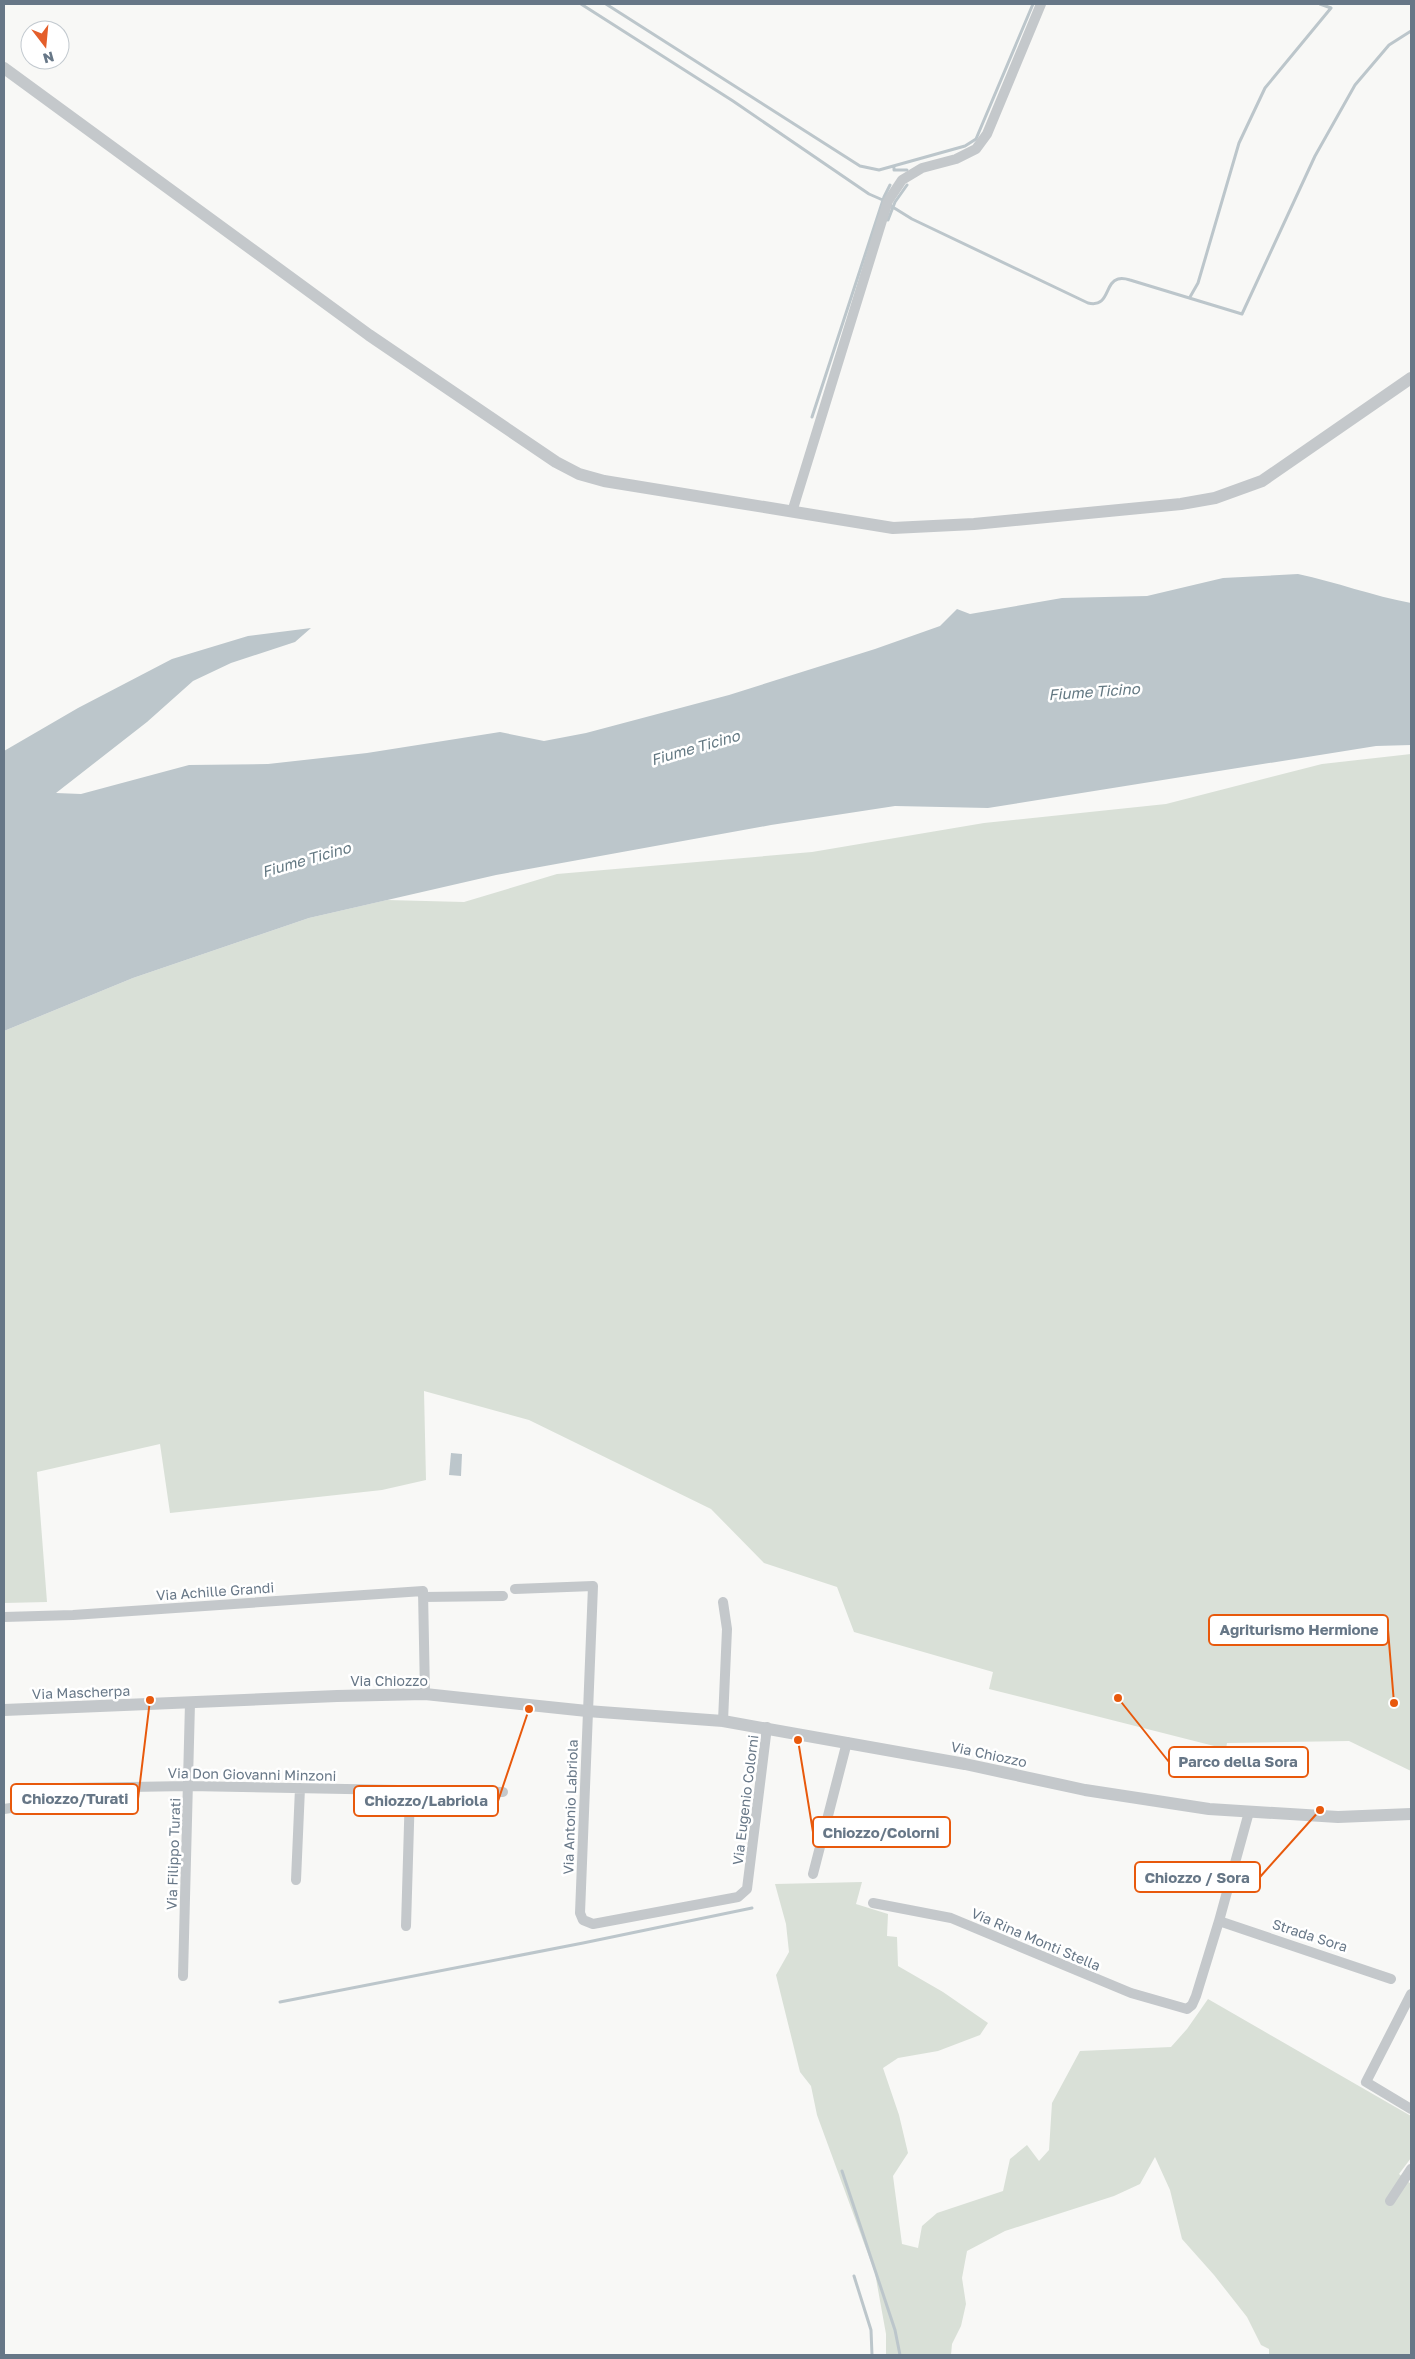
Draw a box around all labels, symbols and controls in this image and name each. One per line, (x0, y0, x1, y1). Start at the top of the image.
north arrow (20, 20, 70, 70)
text: N (41, 48, 56, 68)
water label: Fiume Ticino (1048, 679, 1141, 703)
water label: Fiume Ticino (649, 725, 742, 768)
water label: Fiume Ticino (260, 837, 353, 880)
street label: Via Achille Grandi (155, 1578, 275, 1604)
callout: Agriturismo Hermione (1209, 1615, 1388, 1645)
text: Agriturismo Hermione (1219, 1620, 1379, 1638)
street label: Via Chiozzo (350, 1672, 428, 1689)
street label: Via Mascherpa (32, 1682, 130, 1702)
street label: Via Eugenio Colorni (729, 1734, 761, 1866)
street label: Via Chiozzo (949, 1738, 1029, 1770)
street label: Via Antonio Labriola (559, 1739, 581, 1875)
callout: Parco della Sora (1169, 1747, 1308, 1777)
text: Parco della Sora (1178, 1752, 1298, 1770)
street label: Via Don Giovanni Minzoni (168, 1764, 336, 1784)
callout: Chiozzo/Turati (11, 1784, 138, 1814)
callout: Chiozzo/Labriola (354, 1786, 498, 1816)
text: Chiozzo/Turati (22, 1789, 128, 1807)
text: Chiozzo/Labriola (364, 1791, 488, 1809)
street label: Via Filippo Turati (163, 1798, 183, 1910)
callout: Chiozzo/Colorni (813, 1817, 950, 1847)
text: Chiozzo/Colorni (823, 1823, 939, 1841)
callout: Chiozzo / Sora (1135, 1862, 1260, 1892)
text: Chiozzo / Sora (1144, 1868, 1250, 1886)
street label: Via Rina Monti Stella (969, 1904, 1103, 1974)
street label: Strada Sora (1270, 1915, 1350, 1955)

